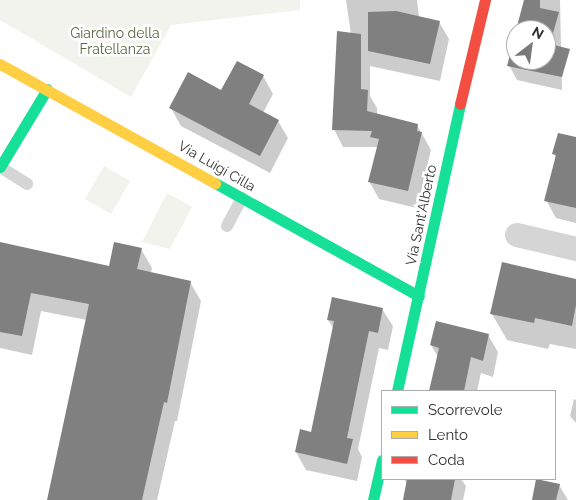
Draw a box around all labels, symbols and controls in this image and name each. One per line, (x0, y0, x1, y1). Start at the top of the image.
north arrow (506, 20, 556, 70)
text: N (529, 23, 547, 42)
park label: Giardino della Fratellanza (70, 25, 160, 58)
street label: Via Luigi Cilla (175, 137, 259, 195)
street label: Via Sant'Alberto (402, 163, 440, 267)
legend (381, 390, 556, 480)
text: Scorrevole (428, 401, 503, 419)
text: Lento (428, 426, 468, 444)
text: Coda (428, 451, 465, 469)

